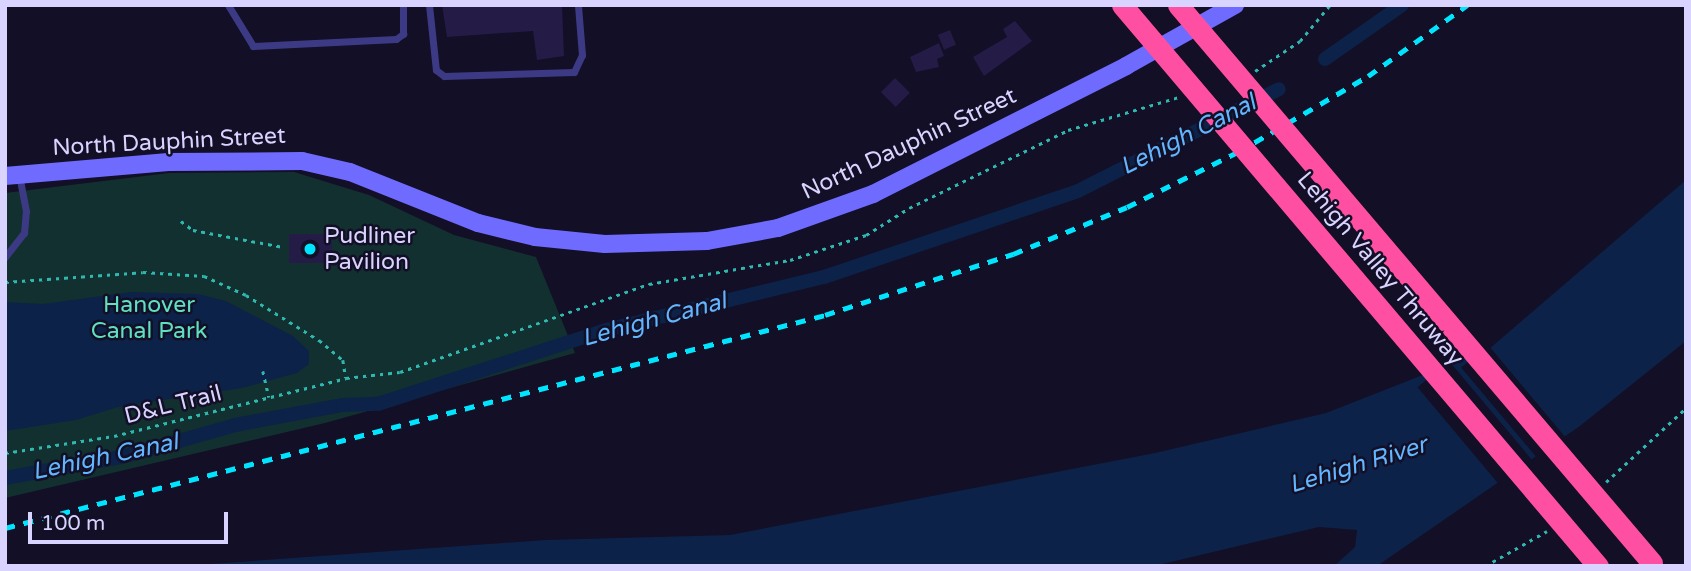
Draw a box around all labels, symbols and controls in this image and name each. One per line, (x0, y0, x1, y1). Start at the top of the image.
street label: North Dauphin Street (797, 82, 1021, 206)
water label: Lehigh Canal (1115, 89, 1261, 181)
street label: North Dauphin Street (52, 122, 286, 162)
street label: Lehigh Valley Thruway (1291, 166, 1469, 372)
place label: Pudliner Pavilion (324, 222, 415, 276)
marker: Pudliner Pavilion (302, 241, 318, 257)
water label: Lehigh Canal (579, 287, 729, 353)
park label: Hanover Canal Park (91, 291, 207, 345)
street label: D&L Trail (122, 380, 224, 430)
water label: Lehigh Canal (30, 428, 180, 486)
water label: Lehigh River (1286, 430, 1430, 500)
scale bar (32, 498, 231, 542)
text: 100 m (41, 511, 105, 536)

